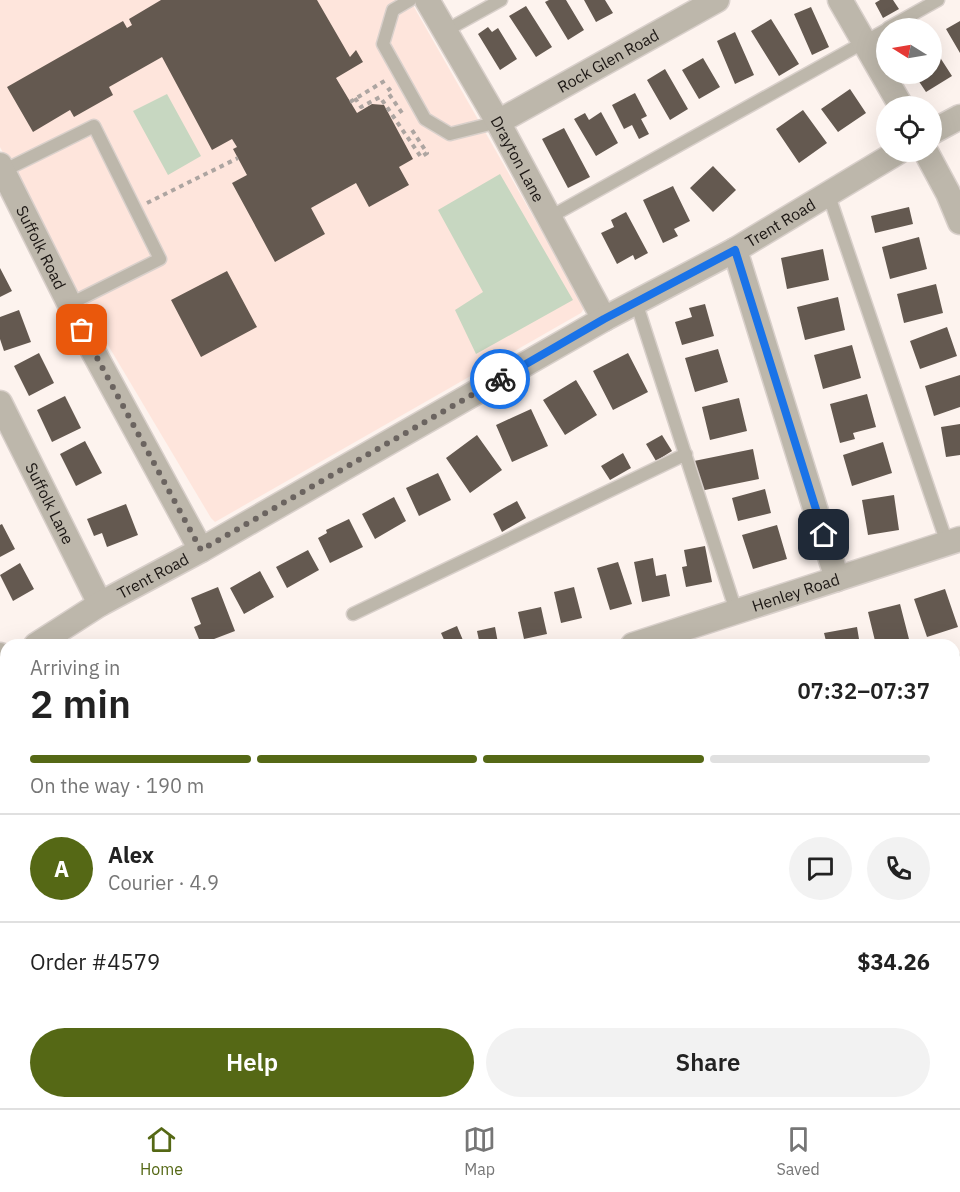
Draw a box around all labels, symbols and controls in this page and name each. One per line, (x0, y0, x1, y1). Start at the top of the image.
north arrow (876, 18, 942, 84)
map controls (876, 18, 942, 162)
street label: Rock Glen Road (554, 24, 662, 97)
button: locate (876, 96, 942, 162)
street label: Drayton Lane (487, 112, 549, 206)
street label: Trent Road (742, 194, 819, 252)
street label: Suffolk Road (12, 202, 70, 292)
pin (56, 304, 107, 355)
icon: bag (65, 313, 98, 346)
courier (470, 349, 530, 409)
icon: bike (484, 363, 517, 396)
street label: Suffolk Lane (21, 459, 79, 548)
pin (798, 509, 849, 560)
icon: home (807, 518, 840, 551)
street label: Trent Road (114, 548, 192, 603)
street label: Henley Road (749, 569, 842, 616)
text: Arriving in (30, 654, 120, 681)
text: 07:32–07:37 (797, 676, 930, 705)
text: 2 min (30, 678, 131, 729)
text: On the way · 190 m (30, 772, 204, 799)
button: chat (789, 837, 852, 900)
button: phone (867, 837, 930, 900)
text: Alex (108, 840, 154, 869)
text: A (54, 854, 69, 883)
text: Courier · 4.9 (108, 869, 219, 896)
text: Order #4579 (30, 947, 160, 976)
text: $34.26 (857, 947, 930, 976)
button: Help (30, 1028, 474, 1097)
button: Share (486, 1028, 930, 1097)
tab: Home (140, 1123, 183, 1179)
tab: Map (463, 1123, 496, 1179)
tab: Saved (776, 1123, 820, 1179)

